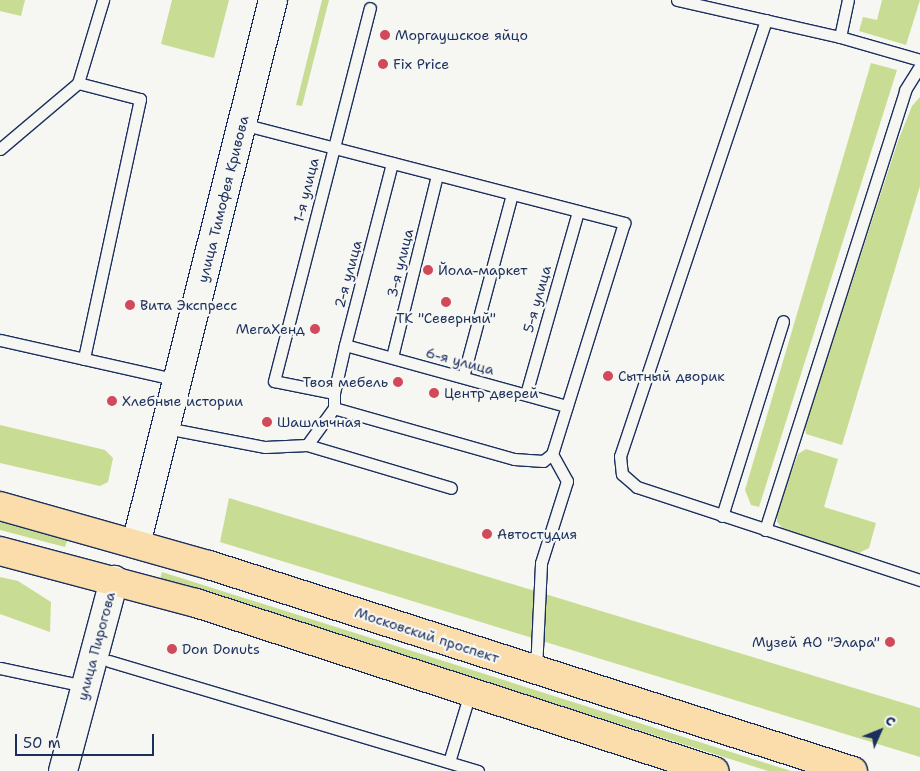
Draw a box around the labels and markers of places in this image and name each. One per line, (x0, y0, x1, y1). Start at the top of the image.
place label: Моргаушское яйцо (395, 27, 528, 43)
marker: Моргаушское яйцо (379, 29, 391, 41)
place label: Fix Price (393, 56, 449, 72)
marker: Fix Price (377, 58, 389, 70)
place label: Йола-маркет (438, 262, 527, 278)
marker: Йола-маркет (422, 264, 434, 276)
marker: ТК "Северный" (440, 296, 452, 308)
place label: Вита Экспресс (140, 297, 237, 313)
marker: Вита Экспресс (124, 299, 136, 311)
place label: ТК "Северный" (396, 310, 496, 326)
place label: МегаХенд (236, 321, 305, 337)
marker: МегаХенд (309, 323, 321, 335)
place label: Сытный дворик (618, 368, 725, 384)
marker: Сытный дворик (602, 370, 614, 382)
place label: Твоя мебель (303, 374, 388, 390)
marker: Твоя мебель (392, 376, 404, 388)
place label: Центр дверей (444, 385, 538, 401)
marker: Центр дверей (428, 387, 440, 399)
place label: Хлебные истории (122, 393, 243, 409)
marker: Хлебные истории (106, 395, 118, 407)
place label: Шашлычная (277, 414, 361, 430)
marker: Шашлычная (261, 416, 273, 428)
place label: Автостудия (497, 526, 577, 542)
marker: Автостудия (481, 528, 493, 540)
place label: Музей АО "Элара" (752, 634, 880, 650)
marker: Музей АО "Элара" (884, 636, 896, 648)
place label: Don Donuts (182, 641, 260, 657)
marker: Don Donuts (166, 643, 178, 655)

